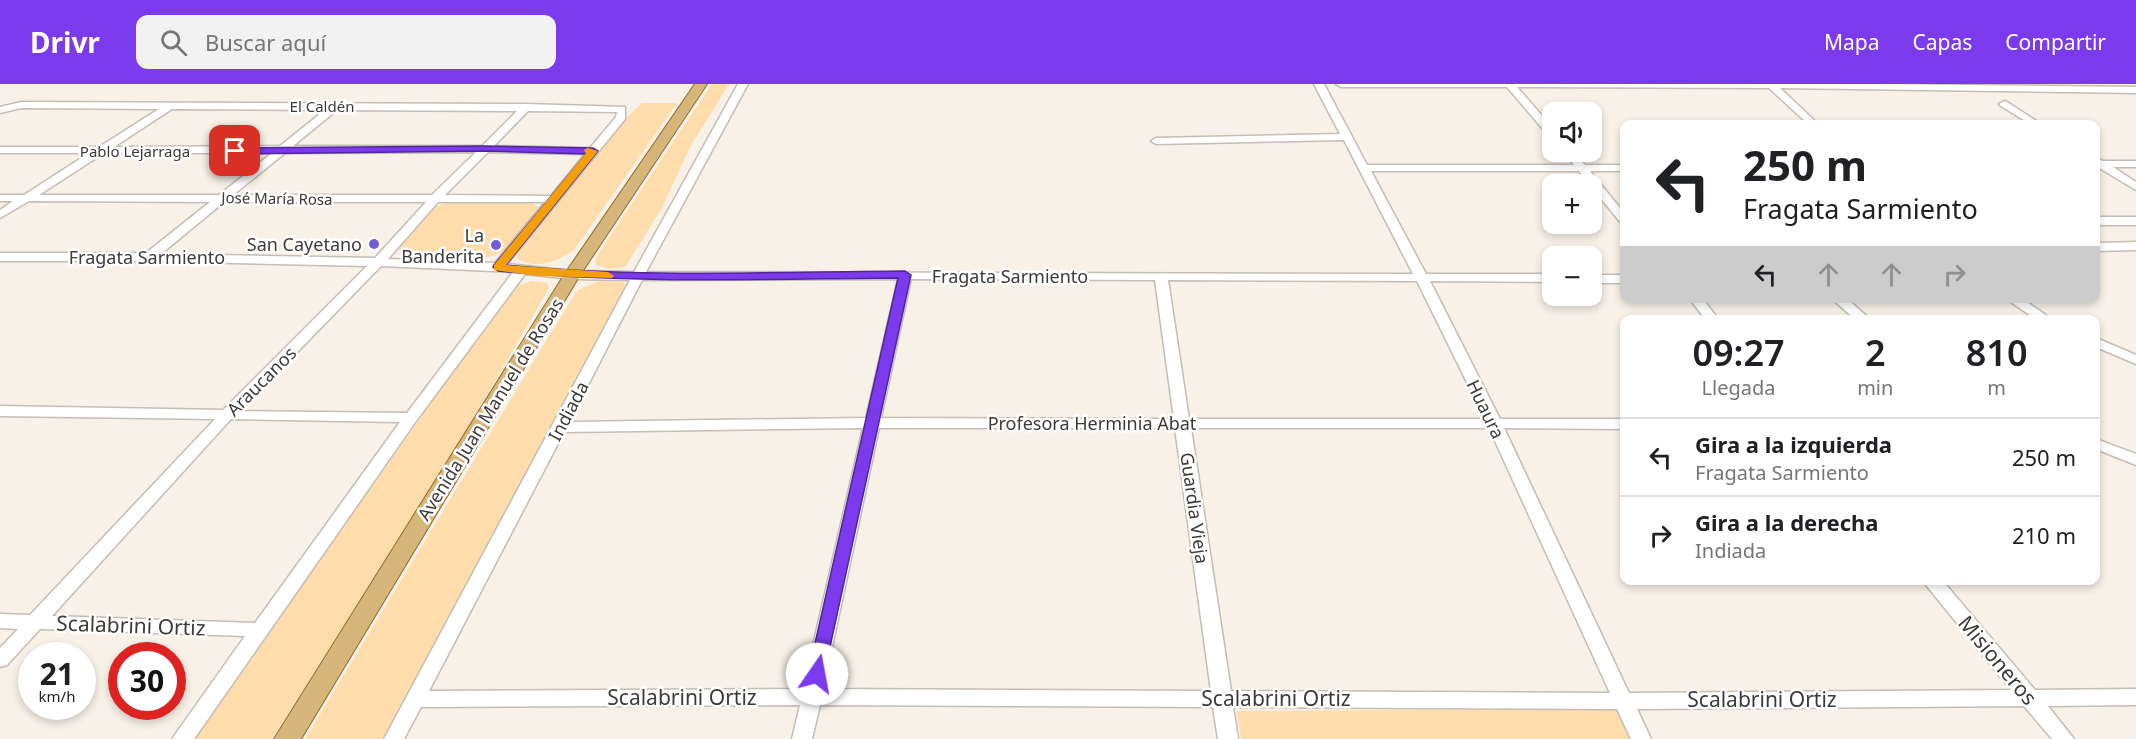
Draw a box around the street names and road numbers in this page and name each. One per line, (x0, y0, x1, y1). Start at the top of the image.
street label: El Caldén (290, 96, 354, 116)
street label: Pablo Lejarraga (80, 141, 190, 161)
street label: José María Rosa (219, 187, 333, 209)
street label: Fragata Sarmiento (69, 245, 225, 269)
street label: Fragata Sarmiento (932, 264, 1088, 288)
street label: Avenida Juan Manuel de Rosas (412, 293, 568, 525)
street label: Araucanos (221, 341, 301, 421)
street label: Huaura (1461, 375, 1511, 443)
street label: Indiada (542, 377, 594, 445)
street label: Profesora Herminia Abat (988, 411, 1197, 435)
street label: Guardia Vieja (1175, 451, 1215, 565)
street label: Scalabrini Ortiz (56, 608, 206, 642)
street label: Misioneros (1952, 609, 2044, 711)
street label: Scalabrini Ortiz (607, 683, 757, 711)
street label: Scalabrini Ortiz (1201, 684, 1351, 712)
street label: Scalabrini Ortiz (1687, 685, 1837, 713)

